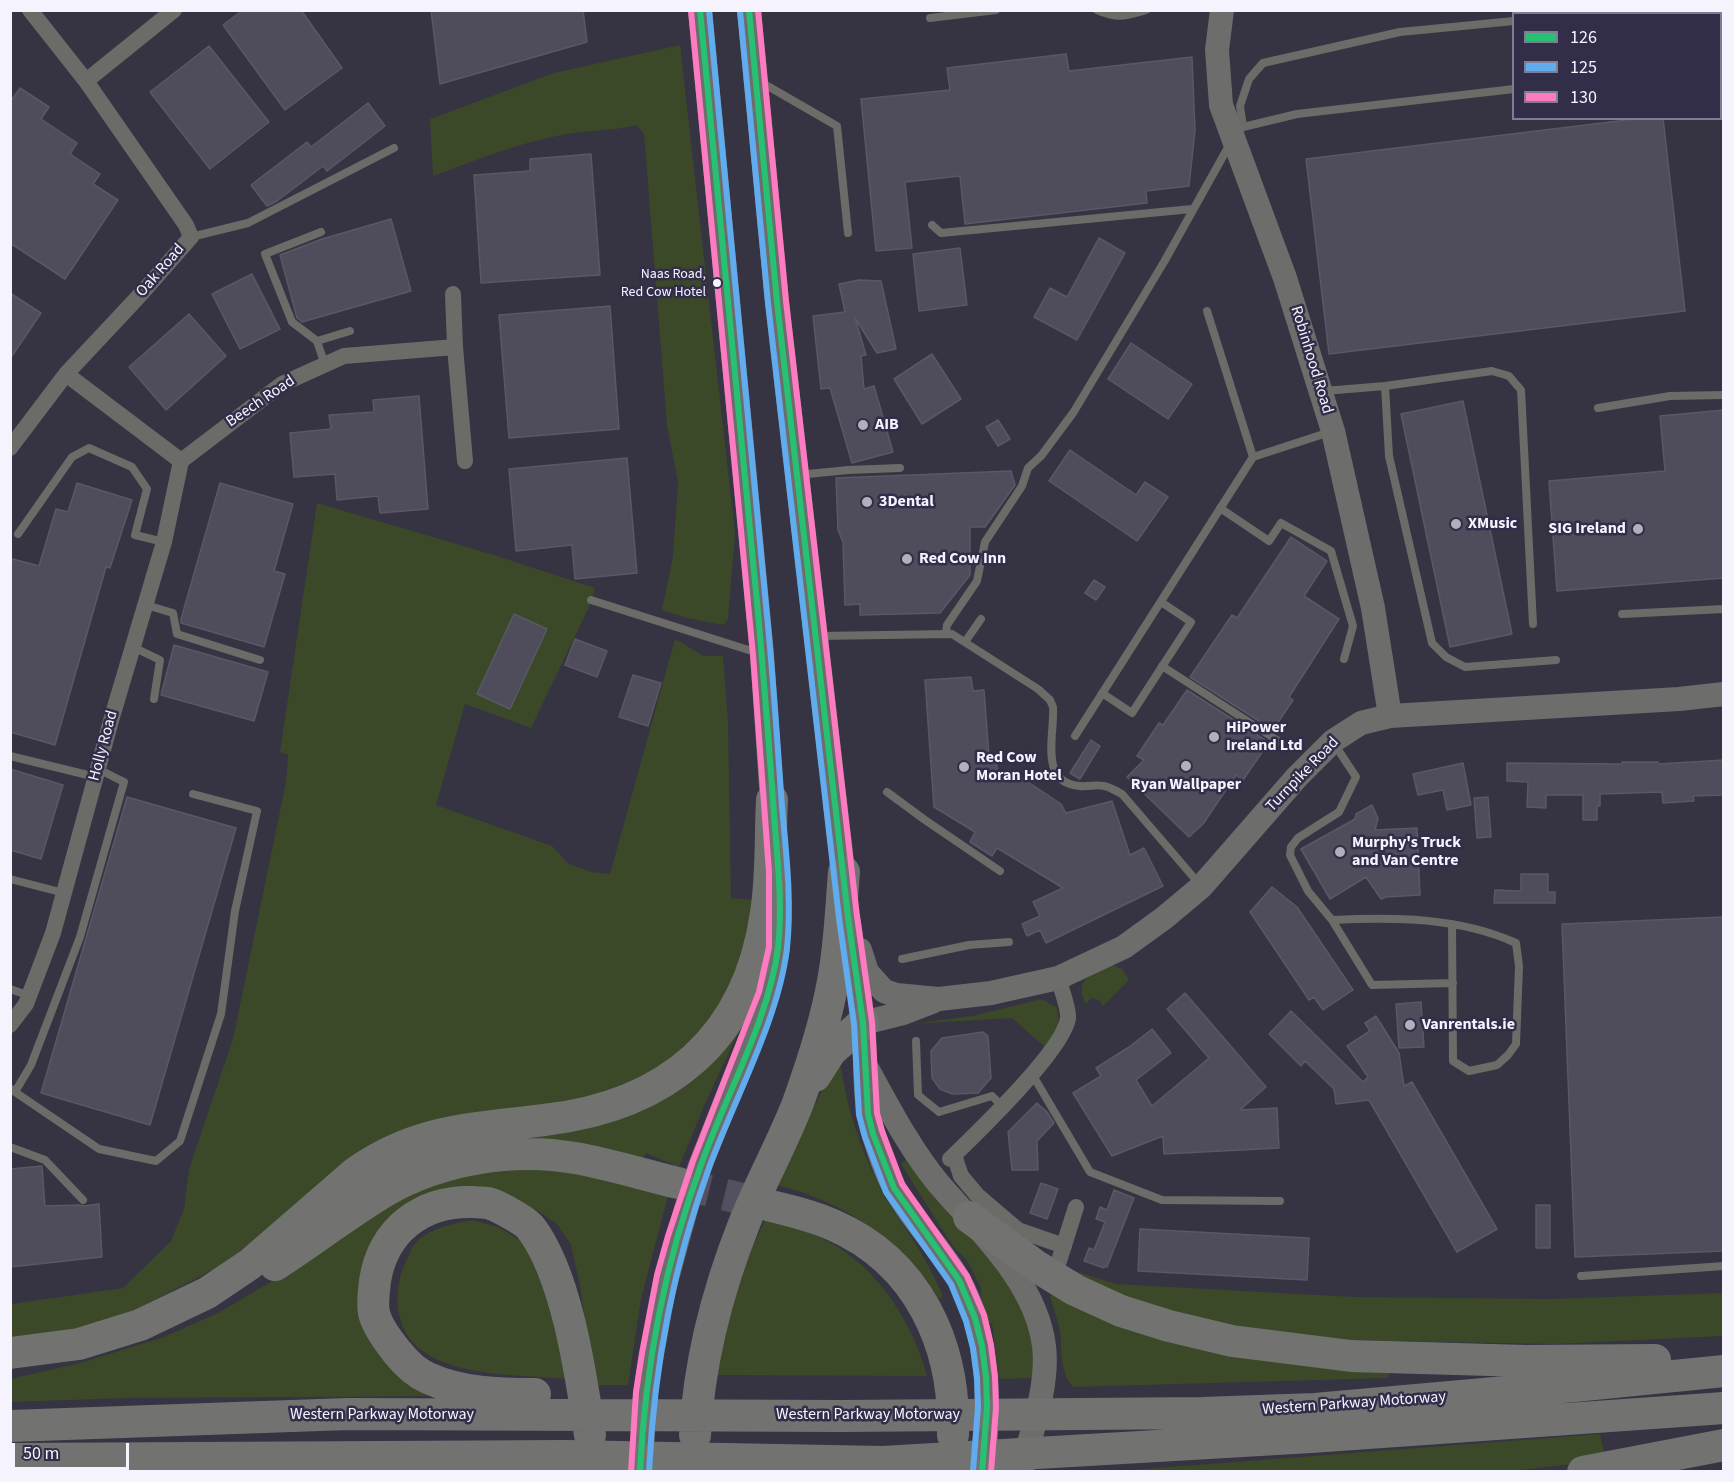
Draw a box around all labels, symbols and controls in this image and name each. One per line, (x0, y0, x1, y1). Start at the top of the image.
legend (1512, 12, 1722, 120)
text: 126 (1570, 25, 1597, 50)
text: 125 (1570, 55, 1597, 80)
text: 130 (1570, 85, 1597, 110)
street label: Oak Road (133, 240, 189, 302)
place label: Naas Road, Red Cow Hotel (621, 267, 706, 300)
marker: Naas Road, Red Cow Hotel (711, 277, 723, 289)
street label: Robinhood Road (1286, 304, 1336, 416)
street label: Beech Road (223, 372, 299, 432)
place label: AIB (875, 415, 899, 435)
marker: AIB (856, 418, 870, 432)
place label: 3Dental (879, 492, 934, 512)
marker: 3Dental (860, 495, 874, 509)
place label: XMusic (1468, 514, 1517, 534)
marker: XMusic (1449, 517, 1463, 531)
place label: SIG Ireland (1548, 519, 1626, 539)
marker: SIG Ireland (1631, 522, 1645, 536)
place label: Red Cow Inn (919, 549, 1006, 569)
marker: Red Cow Inn (900, 552, 914, 566)
street label: Holly Road (85, 709, 123, 783)
place label: HiPower Ireland Ltd (1226, 718, 1303, 756)
marker: HiPower Ireland Ltd (1207, 730, 1221, 744)
street label: Turnpike Road (1262, 734, 1344, 816)
place label: Red Cow Moran Hotel (976, 748, 1062, 786)
marker: Ryan Wallpaper (1179, 759, 1193, 773)
marker: Red Cow Moran Hotel (957, 760, 971, 774)
place label: Ryan Wallpaper (1131, 775, 1241, 795)
place label: Murphy's Truck and Van Centre (1352, 833, 1461, 871)
marker: Murphy's Truck and Van Centre (1333, 845, 1347, 859)
place label: Vanrentals.ie (1422, 1015, 1515, 1035)
marker: Vanrentals.ie (1403, 1018, 1417, 1032)
street label: Western Parkway Motorway (1261, 1388, 1447, 1420)
street label: Western Parkway Motorway (290, 1405, 474, 1425)
street label: Western Parkway Motorway (776, 1405, 960, 1425)
scale bar (15, 1431, 132, 1469)
text: 50 m (23, 1441, 59, 1466)

